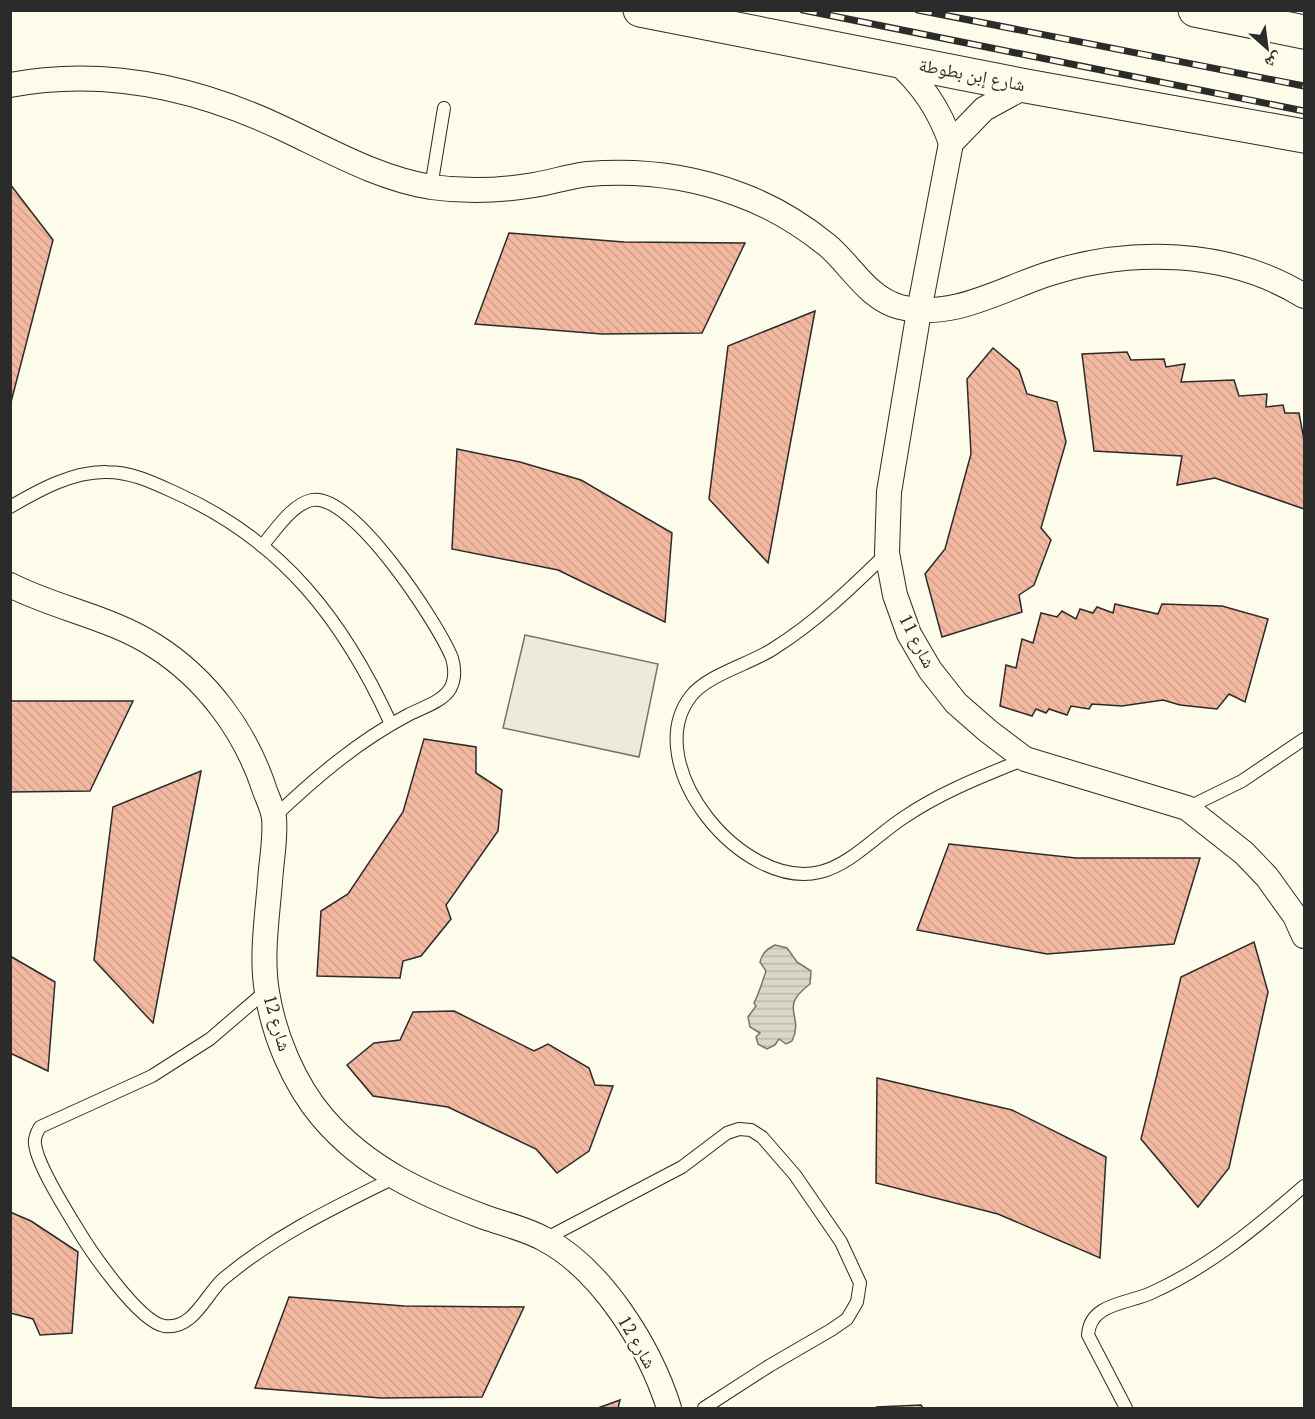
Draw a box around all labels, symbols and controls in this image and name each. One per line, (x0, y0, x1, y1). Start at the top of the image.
north arrow (1237, 18, 1297, 78)
text: ش (1261, 48, 1287, 75)
street label: شارع إبن بطوطة (917, 52, 1027, 97)
street label: شارع 11 (894, 609, 942, 672)
street label: شارع 12 (258, 992, 297, 1054)
street label: شارع 12 (613, 1310, 663, 1373)

